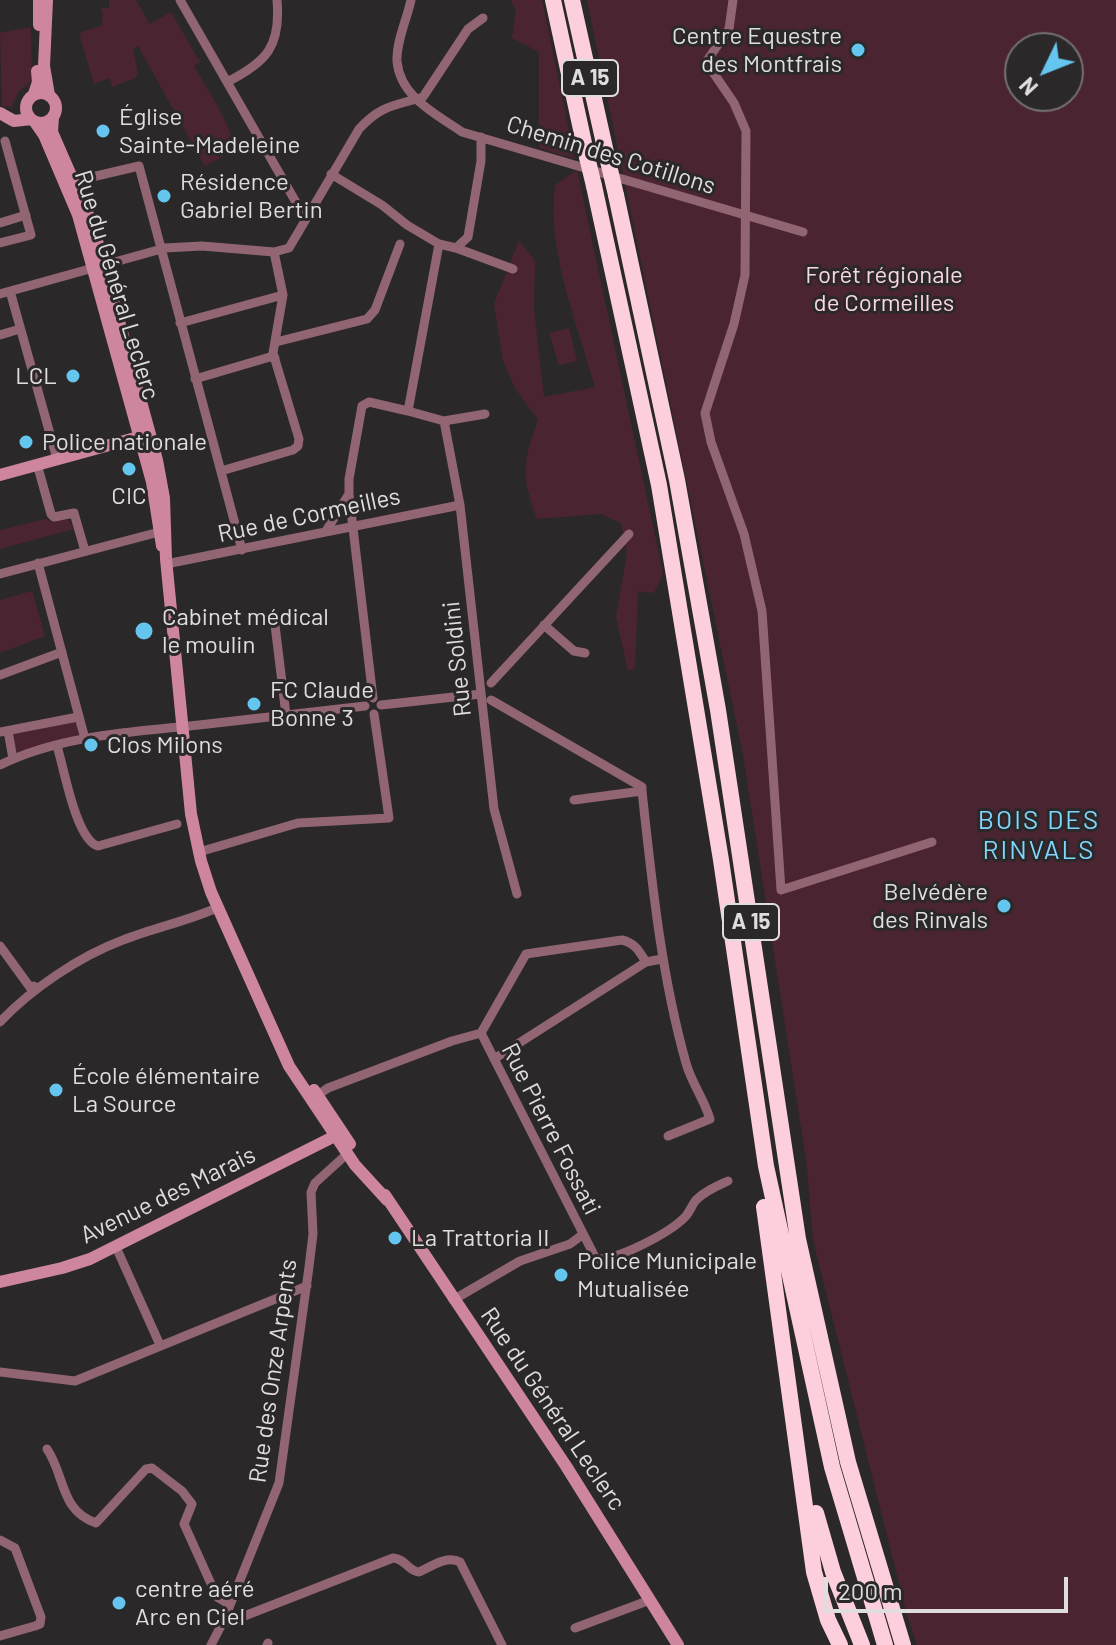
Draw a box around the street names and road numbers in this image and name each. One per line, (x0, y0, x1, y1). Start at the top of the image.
road number: A 15 (562, 60, 618, 96)
street label: Chemin des Cotillons (503, 110, 719, 200)
street label: Rue du Général Leclerc (68, 167, 166, 403)
street label: Rue de Cormeilles (215, 482, 403, 548)
street label: Rue Soldini (437, 600, 477, 718)
road number: A 15 (723, 904, 779, 940)
street label: Rue Pierre Fossati (495, 1038, 607, 1220)
street label: Avenue des Marais (76, 1140, 260, 1250)
street label: Rue des Onze Arpents (243, 1257, 303, 1485)
street label: Rue du Général Leclerc (474, 1302, 632, 1516)

